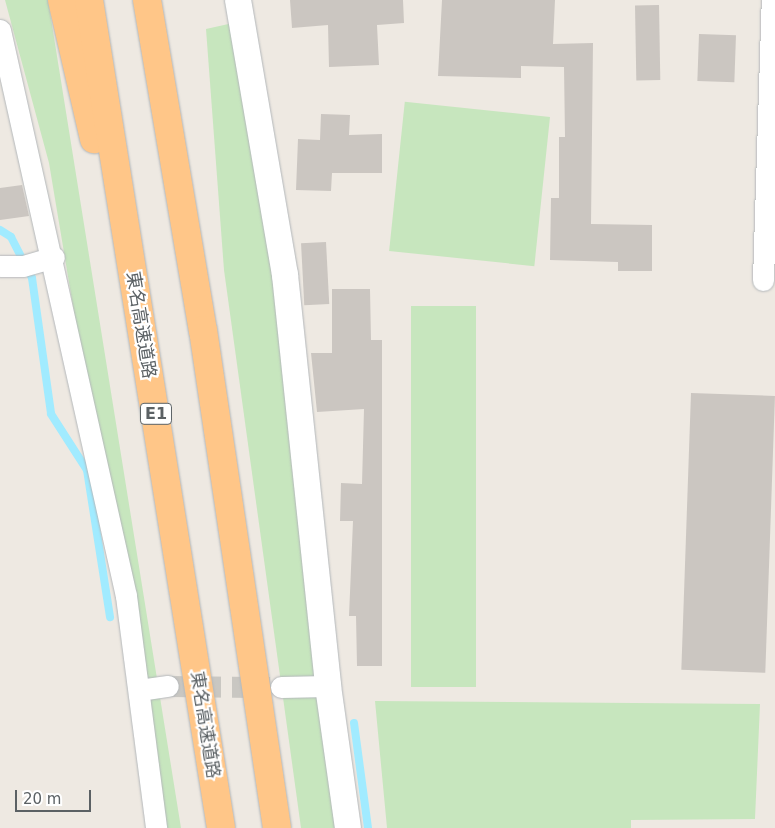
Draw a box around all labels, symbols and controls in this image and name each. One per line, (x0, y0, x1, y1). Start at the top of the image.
street label: 東名高速道路 (122, 270, 160, 380)
road number: E1 (140, 400, 172, 428)
street label: 東名高速道路 (186, 670, 224, 780)
scale bar (18, 780, 94, 812)
text: 20 m (23, 790, 61, 808)

